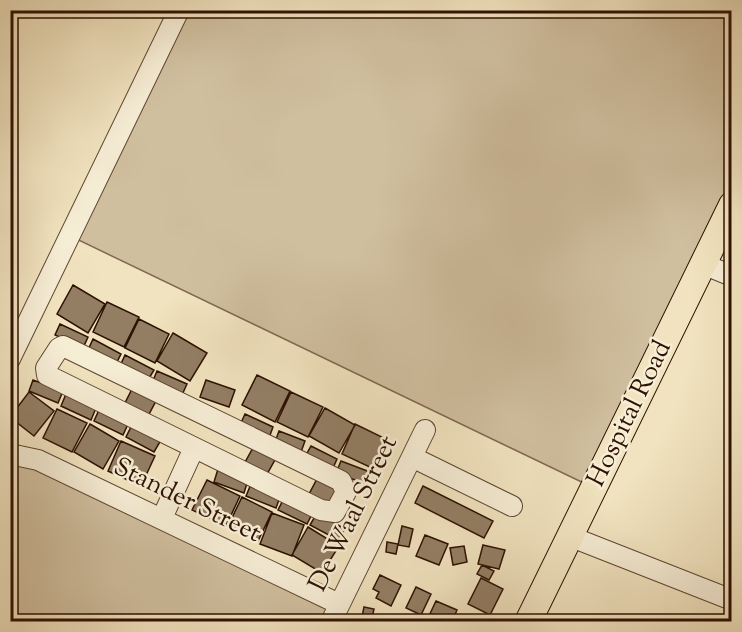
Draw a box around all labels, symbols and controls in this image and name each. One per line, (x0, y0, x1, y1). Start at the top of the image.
street label: Hospital Road (579, 334, 682, 493)
street label: De Waal Street (300, 430, 408, 598)
street label: Stander Street (107, 449, 267, 553)

